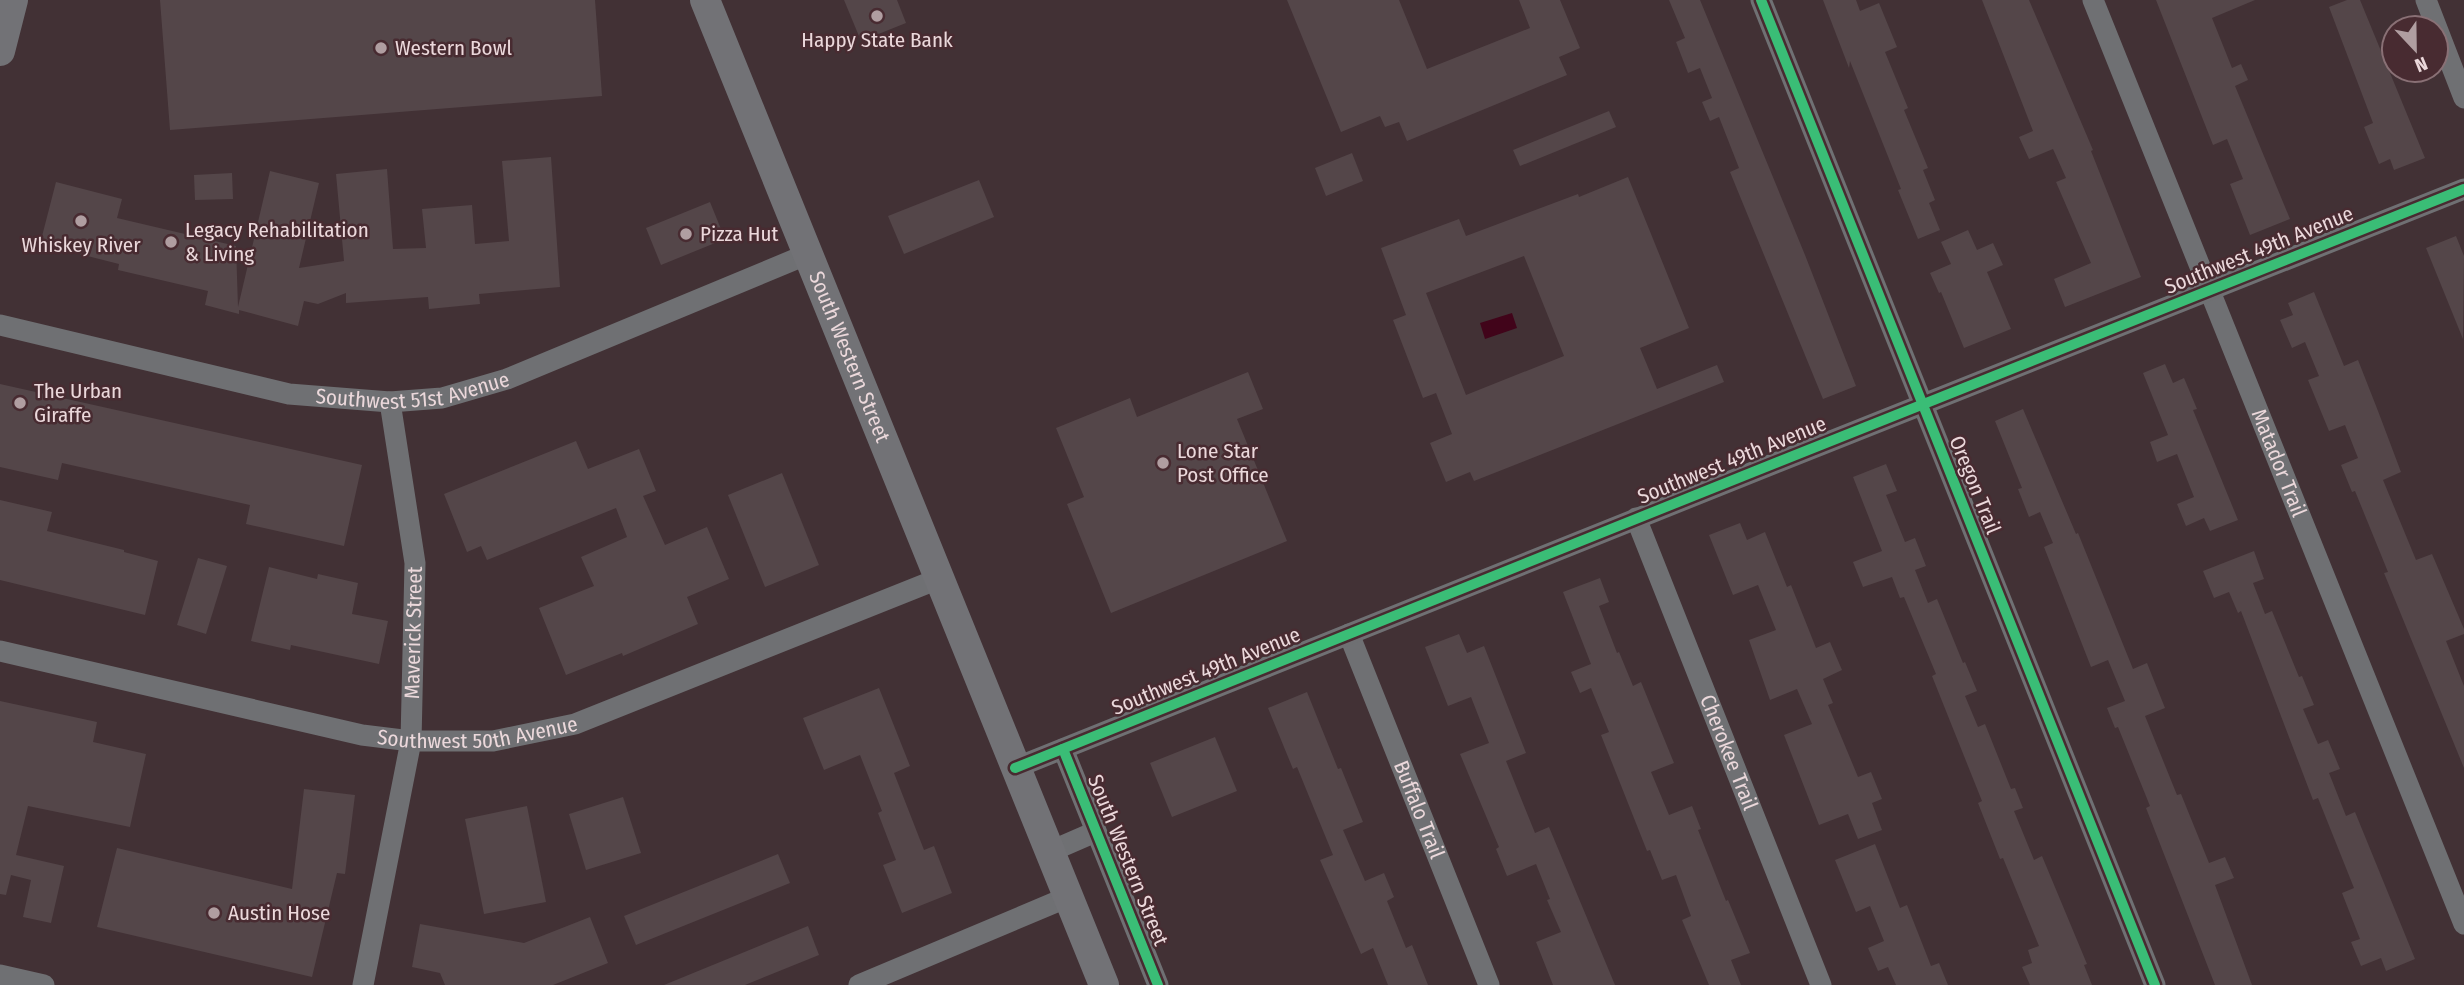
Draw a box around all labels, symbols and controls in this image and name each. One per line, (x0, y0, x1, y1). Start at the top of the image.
marker: Happy State Bank (869, 8, 885, 24)
north arrow (2380, 14, 2450, 84)
place label: Happy State Bank (801, 27, 953, 53)
place label: Western Bowl (395, 35, 512, 61)
marker: Western Bowl (373, 40, 389, 56)
text: N (2412, 52, 2431, 77)
street label: Southwest 49th Avenue (2161, 200, 2357, 300)
marker: Whiskey River (73, 213, 89, 229)
place label: Legacy Rehabilitation & Living (185, 217, 369, 267)
place label: Pizza Hut (700, 221, 779, 247)
marker: Pizza Hut (678, 226, 694, 242)
place label: Whiskey River (22, 232, 141, 258)
marker: Legacy Rehabilitation & Living (163, 234, 179, 250)
street label: South Western Street (803, 268, 896, 446)
street label: Southwest 51st Avenue (315, 366, 512, 415)
place label: The Urban Giraffe (34, 378, 122, 428)
marker: The Urban Giraffe (12, 395, 28, 411)
street label: Matador Trail (2246, 405, 2312, 521)
street label: Southwest 49th Avenue (1634, 410, 1830, 510)
street label: Oregon Trail (1944, 432, 2007, 538)
place label: Lone Star Post Office (1177, 438, 1269, 488)
marker: Lone Star Post Office (1155, 455, 1171, 471)
street label: Maverick Street (399, 566, 428, 699)
street label: Southwest 49th Avenue (1108, 621, 1304, 721)
street label: Cherokee Trail (1694, 691, 1764, 814)
street label: Southwest 50th Avenue (376, 711, 580, 754)
street label: Buffalo Trail (1388, 757, 1450, 863)
street label: South Western Street (1082, 771, 1174, 949)
place label: Austin Hose (228, 900, 330, 926)
marker: Austin Hose (206, 905, 222, 921)

